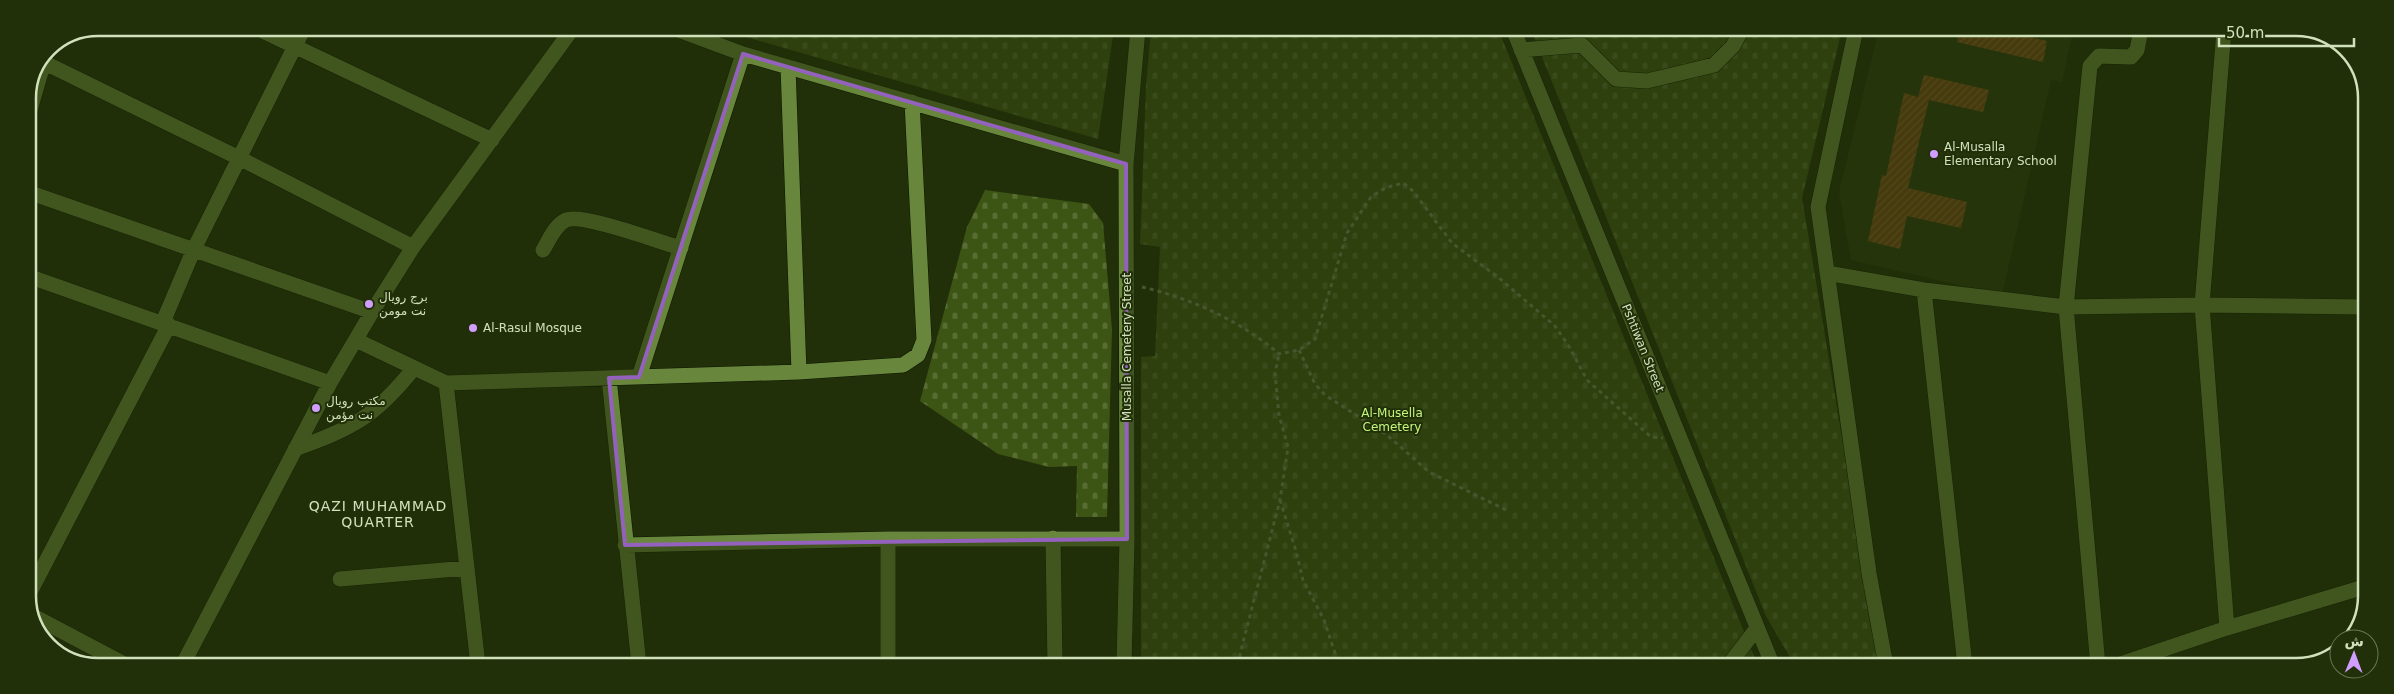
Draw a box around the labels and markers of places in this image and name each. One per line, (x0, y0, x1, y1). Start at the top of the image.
place label: Al-Musalla Elementary School (1944, 140, 2057, 168)
marker: Al-Musalla Elementary School (1928, 148, 1940, 160)
place label: برج رويال نت مومن (379, 290, 428, 319)
marker: برج رويال نت مومن (363, 298, 375, 310)
place label: Al-Rasul Mosque (483, 321, 582, 335)
marker: Al-Rasul Mosque (467, 322, 479, 334)
place label: مكتب رويال نت مؤمن (326, 394, 386, 423)
marker: مكتب رويال نت مؤمن (310, 402, 322, 414)

